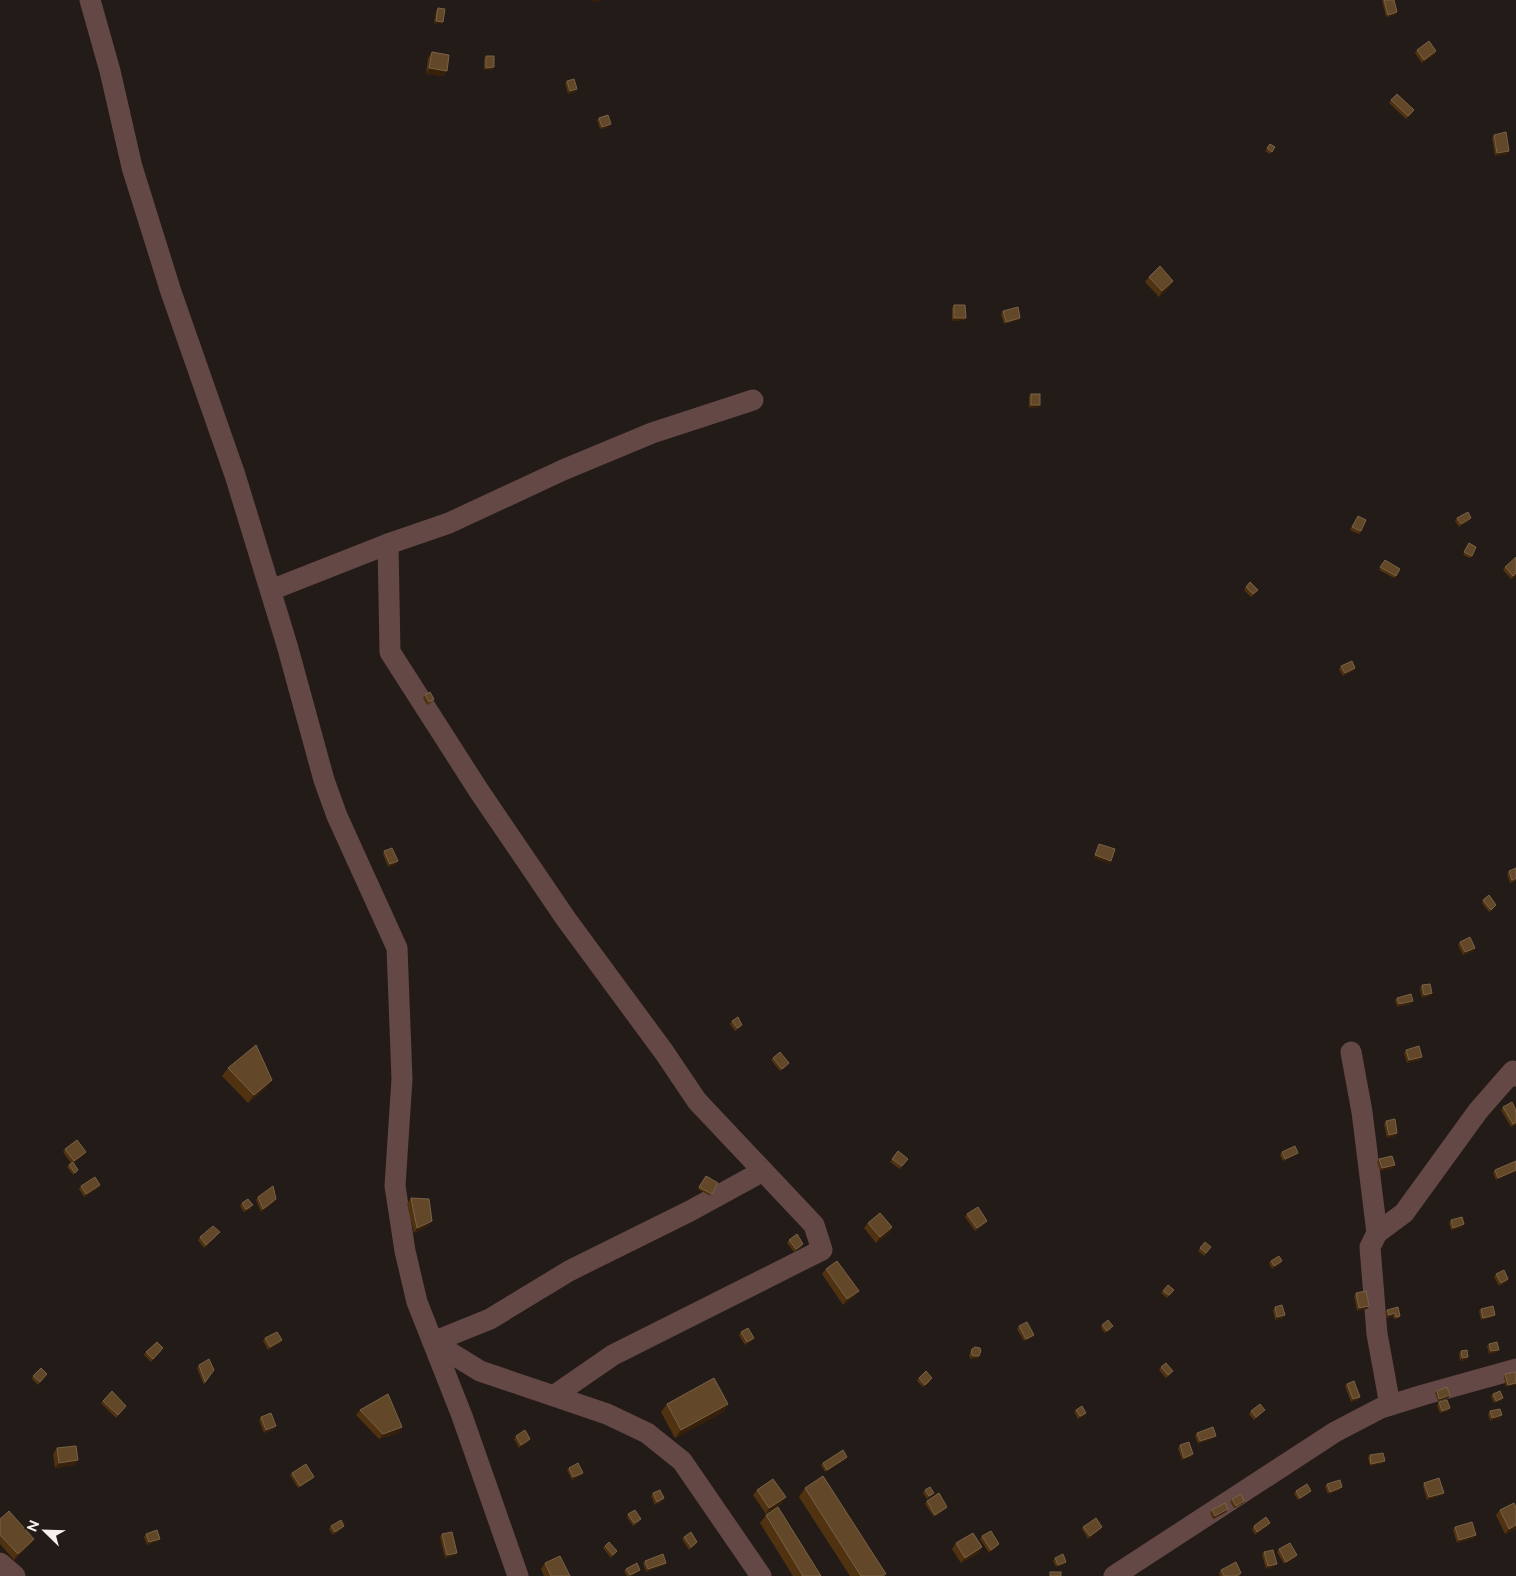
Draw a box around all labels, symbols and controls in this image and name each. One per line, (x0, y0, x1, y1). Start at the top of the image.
north arrow (20, 1506, 70, 1556)
text: N (24, 1518, 42, 1534)

